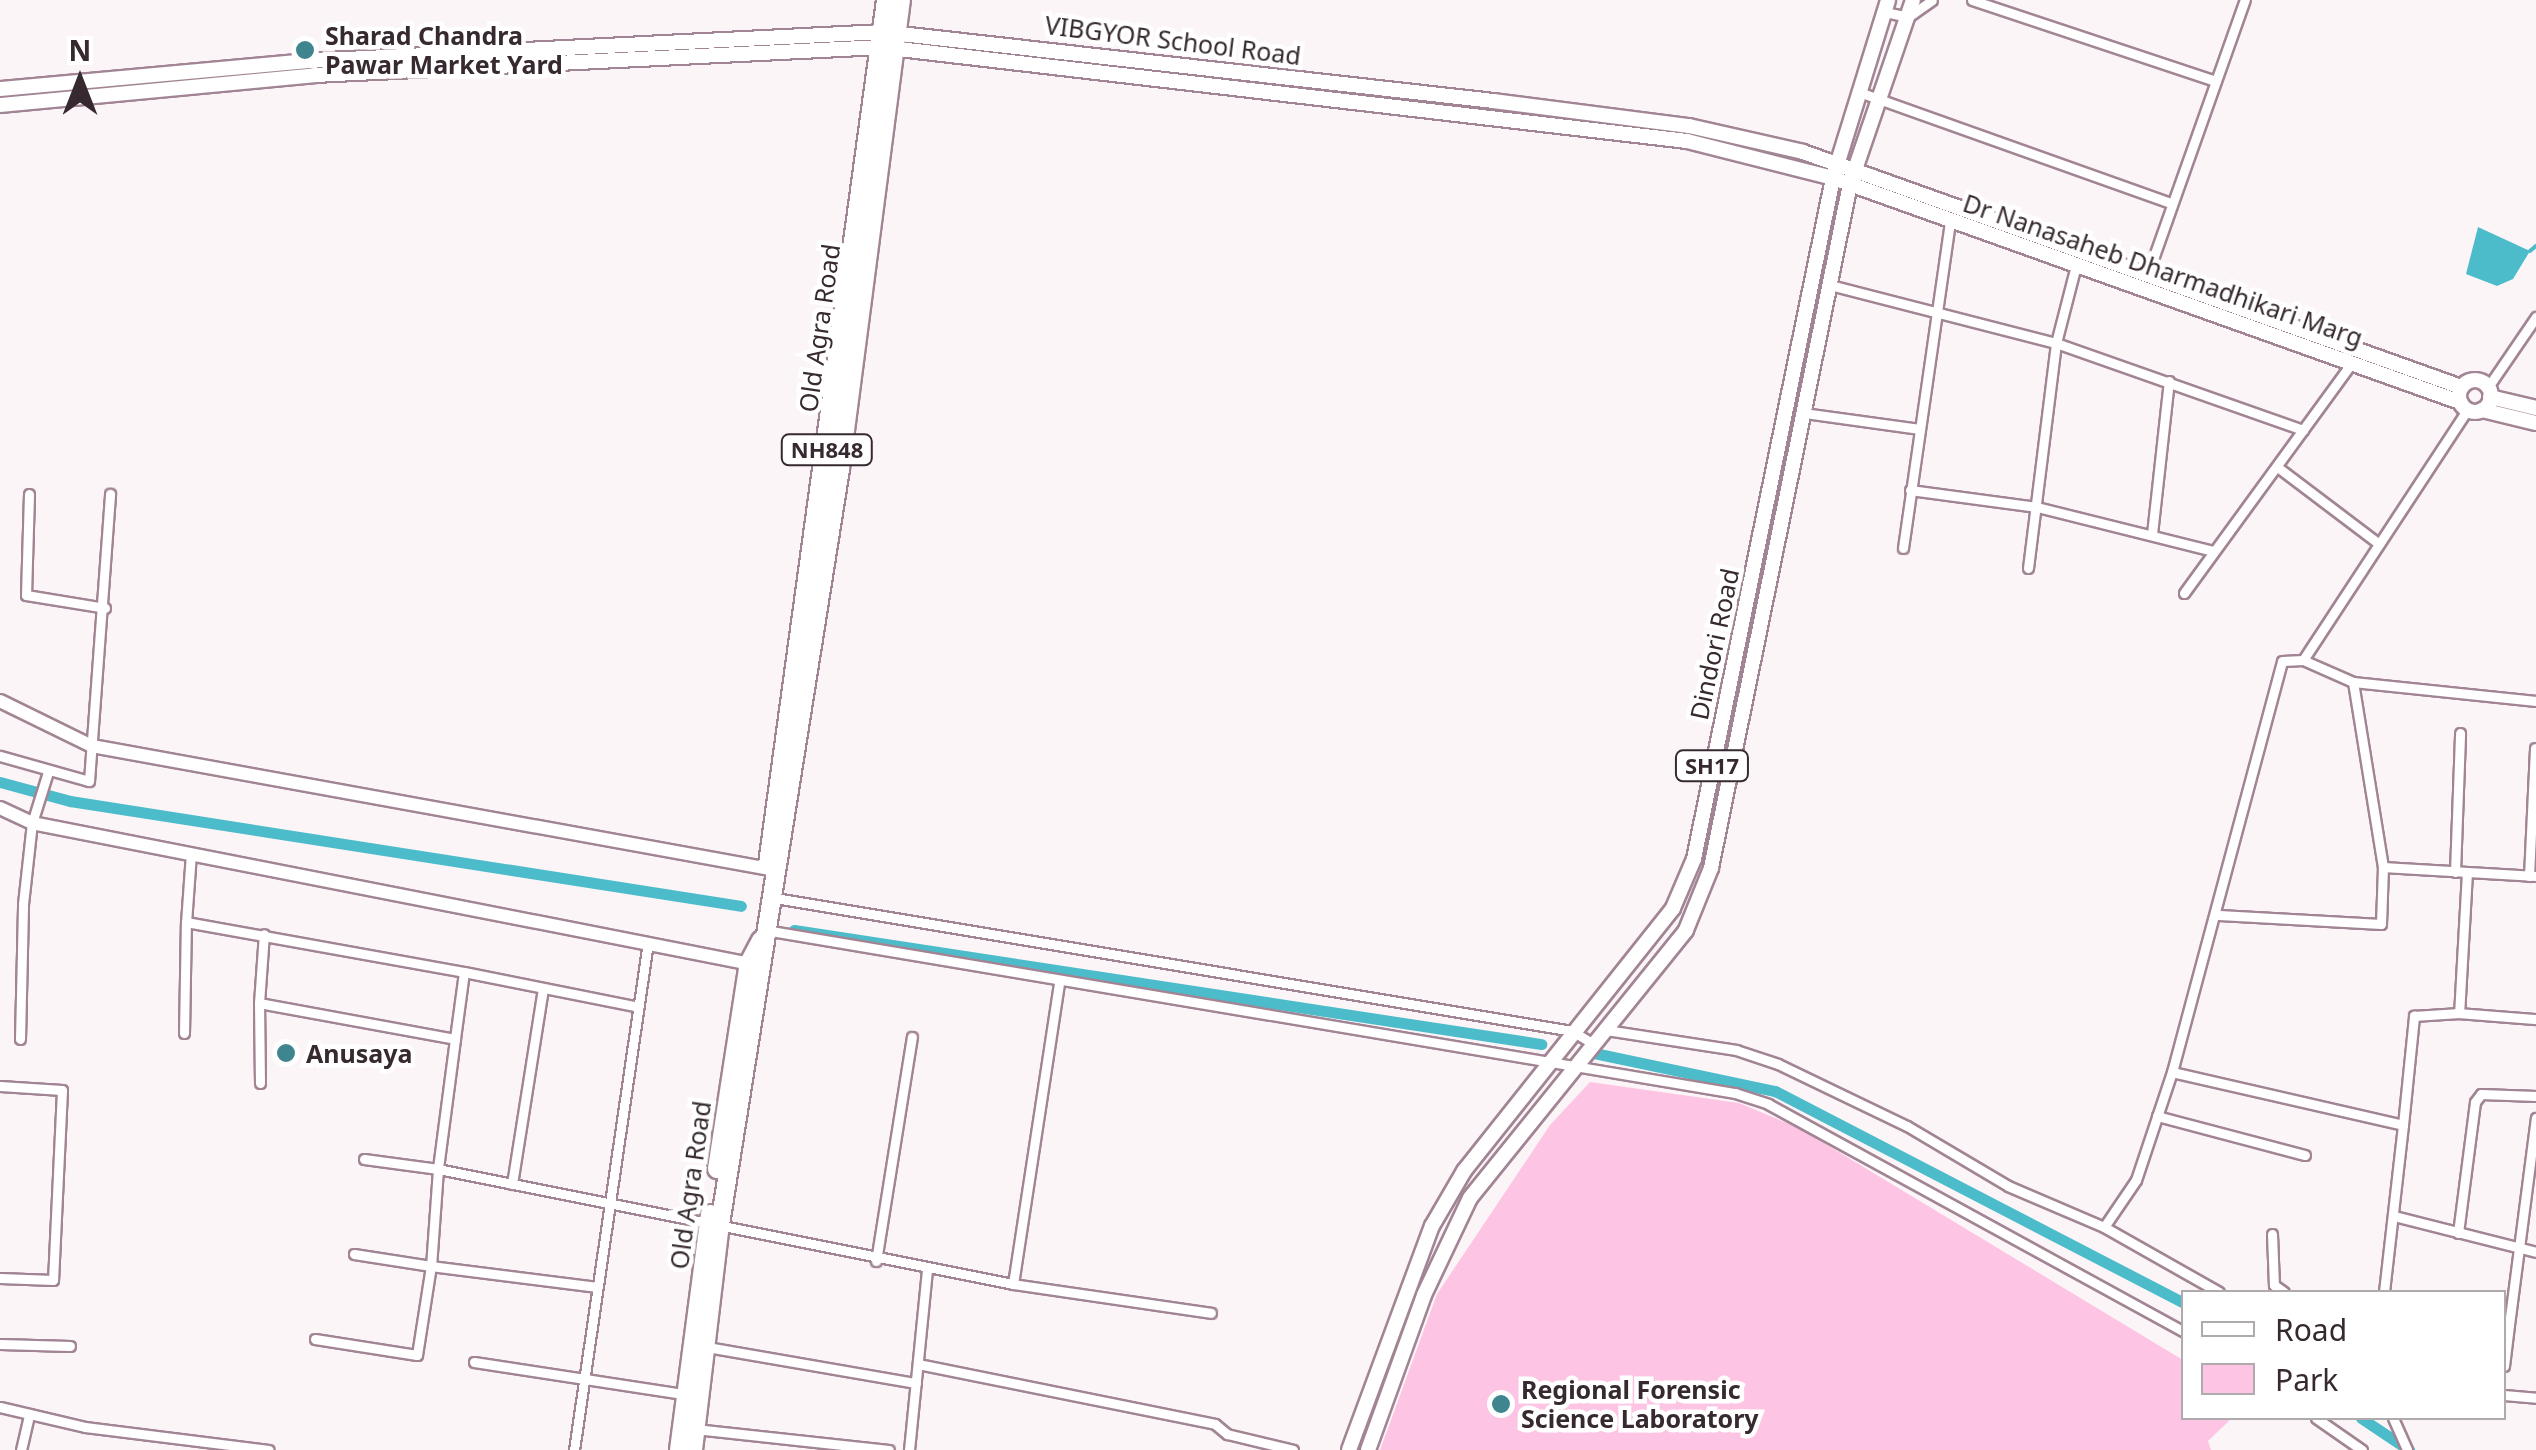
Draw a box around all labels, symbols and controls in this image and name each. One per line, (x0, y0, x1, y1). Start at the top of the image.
street label: VIBGYOR School Road (1043, 9, 1303, 71)
place label: Sharad Chandra Pawar Market Yard (325, 21, 563, 80)
north arrow (30, 30, 130, 130)
text: N (69, 31, 91, 69)
marker: Sharad Chandra Pawar Market Yard (294, 39, 316, 61)
street label: Dr Nanasaheb Dharmadhikari Marg (1959, 187, 2367, 353)
street label: Old Agra Road (792, 242, 846, 414)
road number: NH848 (780, 433, 874, 467)
street label: Dindori Road (1683, 566, 1745, 722)
road number: SH17 (1674, 749, 1750, 783)
place label: Anusaya (306, 1038, 413, 1068)
marker: Anusaya (275, 1042, 297, 1064)
street label: Old Agra Road (663, 1099, 717, 1271)
legend (2181, 1290, 2506, 1420)
text: Road (2275, 1309, 2347, 1350)
text: Park (2275, 1359, 2338, 1400)
place label: Regional Forensic Science Laboratory (1521, 1375, 1759, 1434)
marker: Regional Forensic Science Laboratory (1490, 1393, 1512, 1415)

